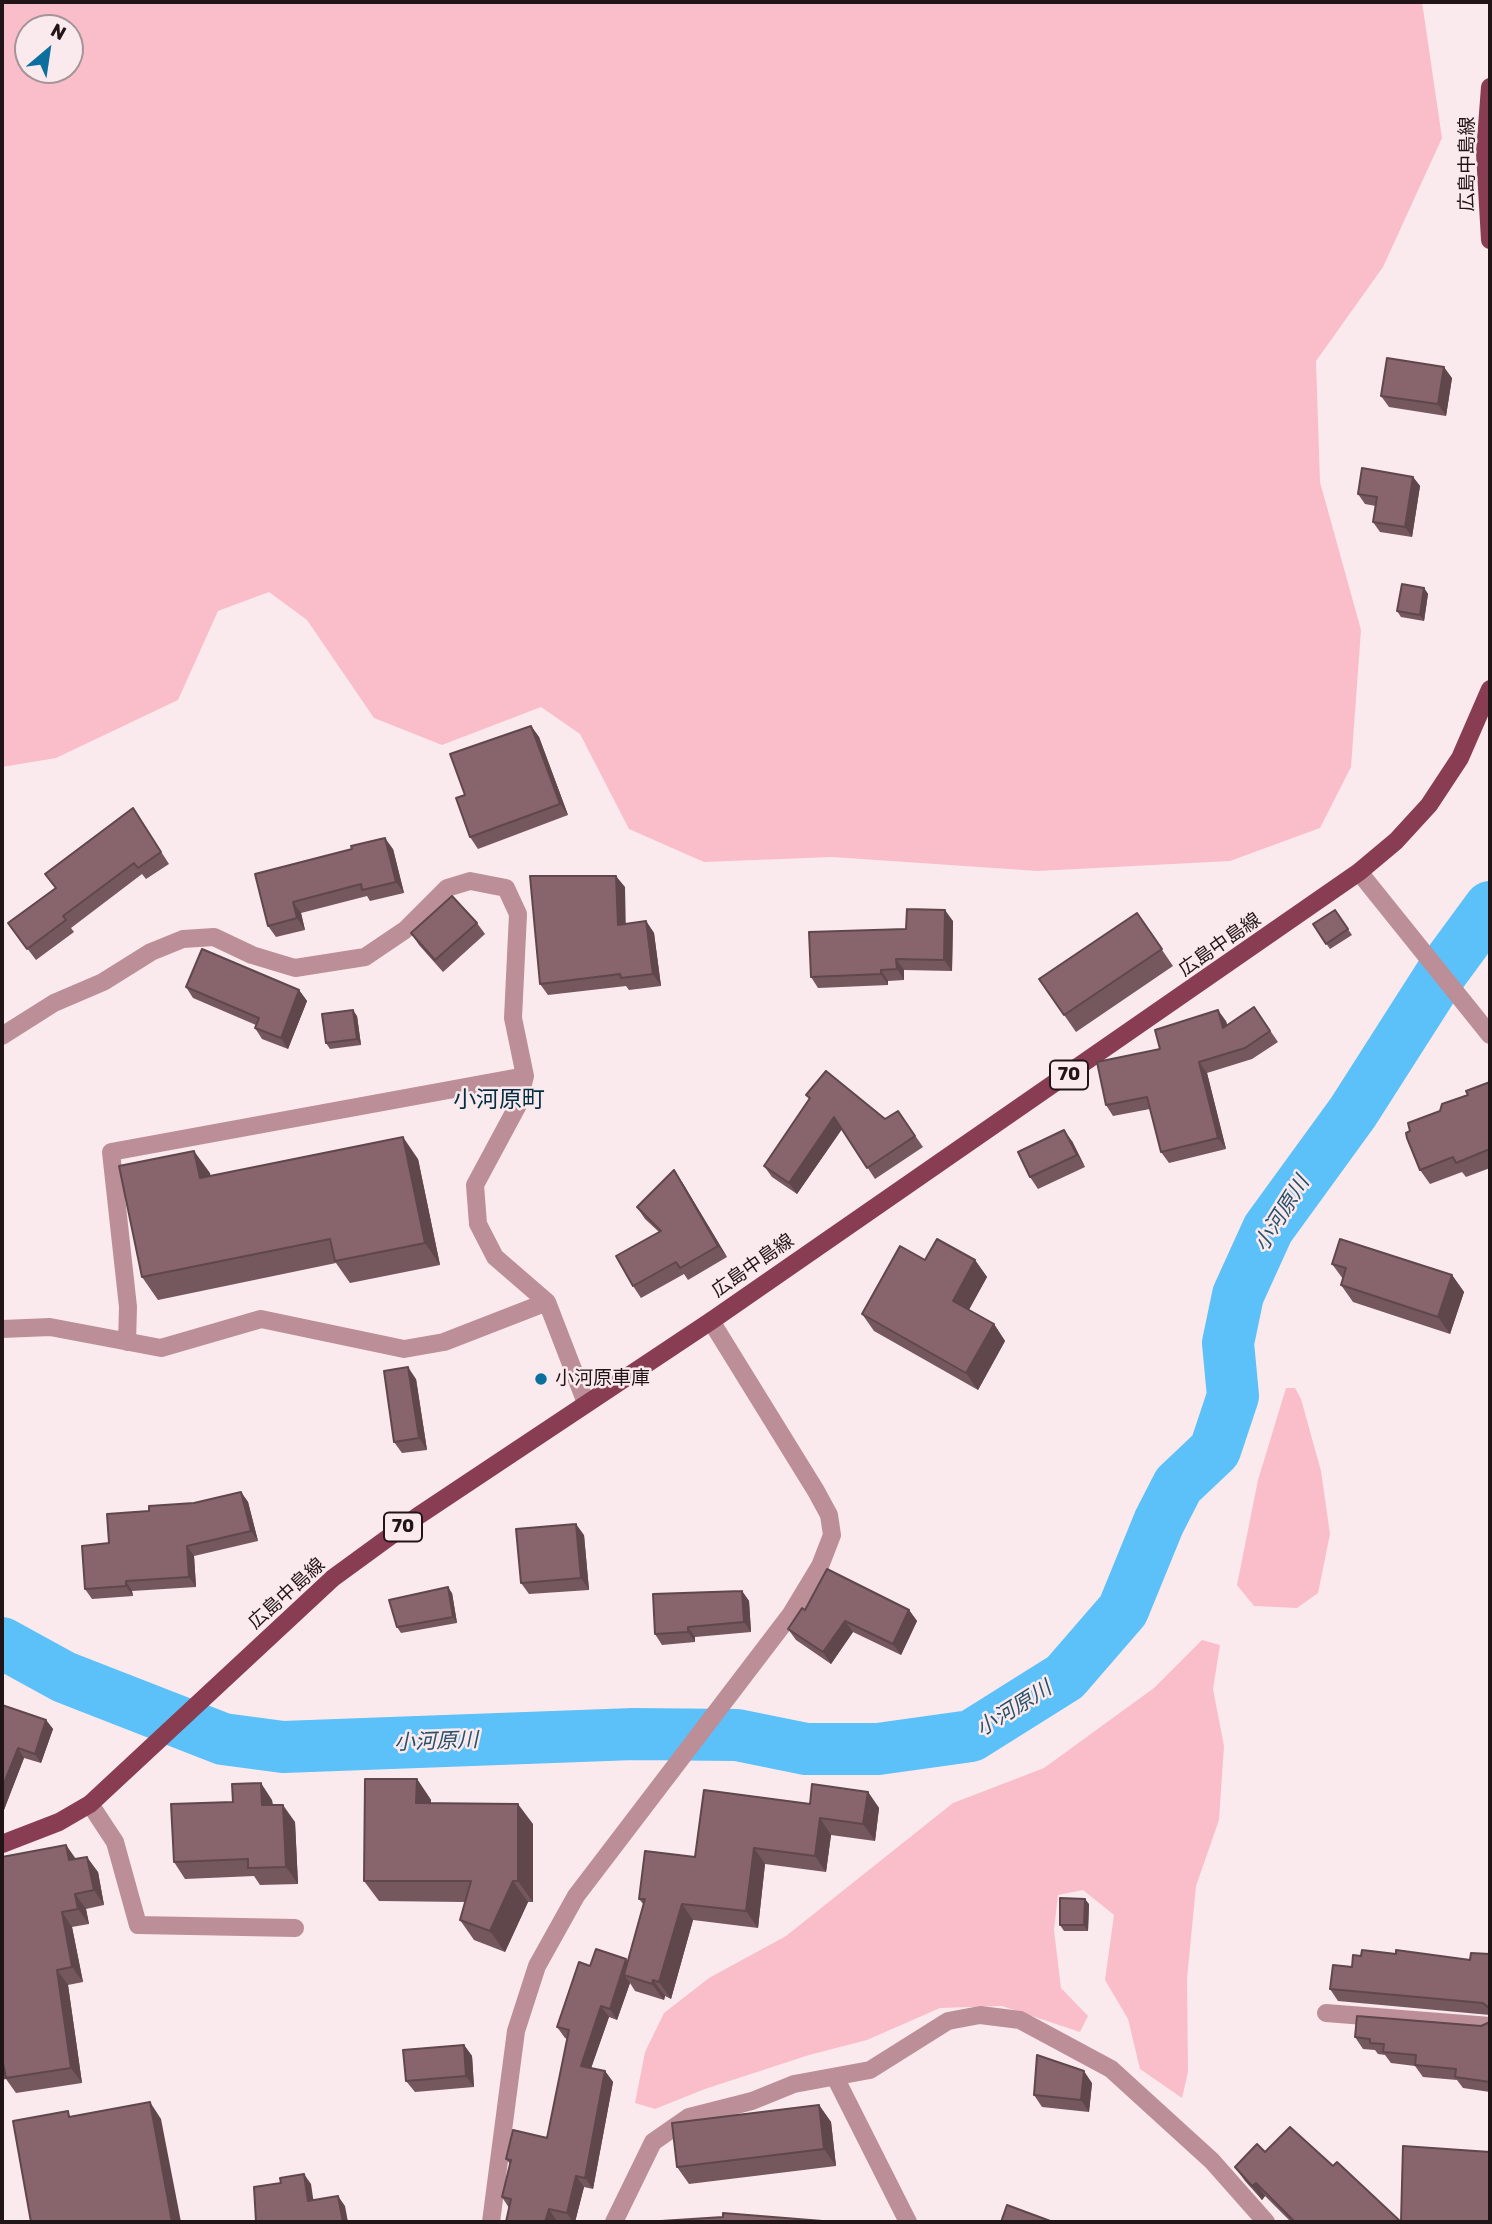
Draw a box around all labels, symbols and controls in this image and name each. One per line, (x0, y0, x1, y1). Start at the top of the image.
north arrow (14, 14, 84, 84)
text: N (47, 19, 70, 45)
street label: 広島中島線 (1457, 117, 1479, 211)
street label: 広島中島線 (1175, 908, 1265, 982)
road number: 70 (1050, 1060, 1088, 1090)
district label: 小河原町 (453, 1086, 545, 1114)
water label: 小河原川 (1249, 1172, 1315, 1256)
street label: 広島中島線 (708, 1229, 798, 1303)
place label: 小河原車庫 (555, 1368, 650, 1390)
marker: 小河原車庫 (533, 1371, 549, 1387)
road number: 70 (384, 1512, 422, 1542)
street label: 広島中島線 (244, 1554, 330, 1634)
water label: 小河原川 (972, 1676, 1056, 1742)
water label: 小河原川 (394, 1728, 478, 1756)

